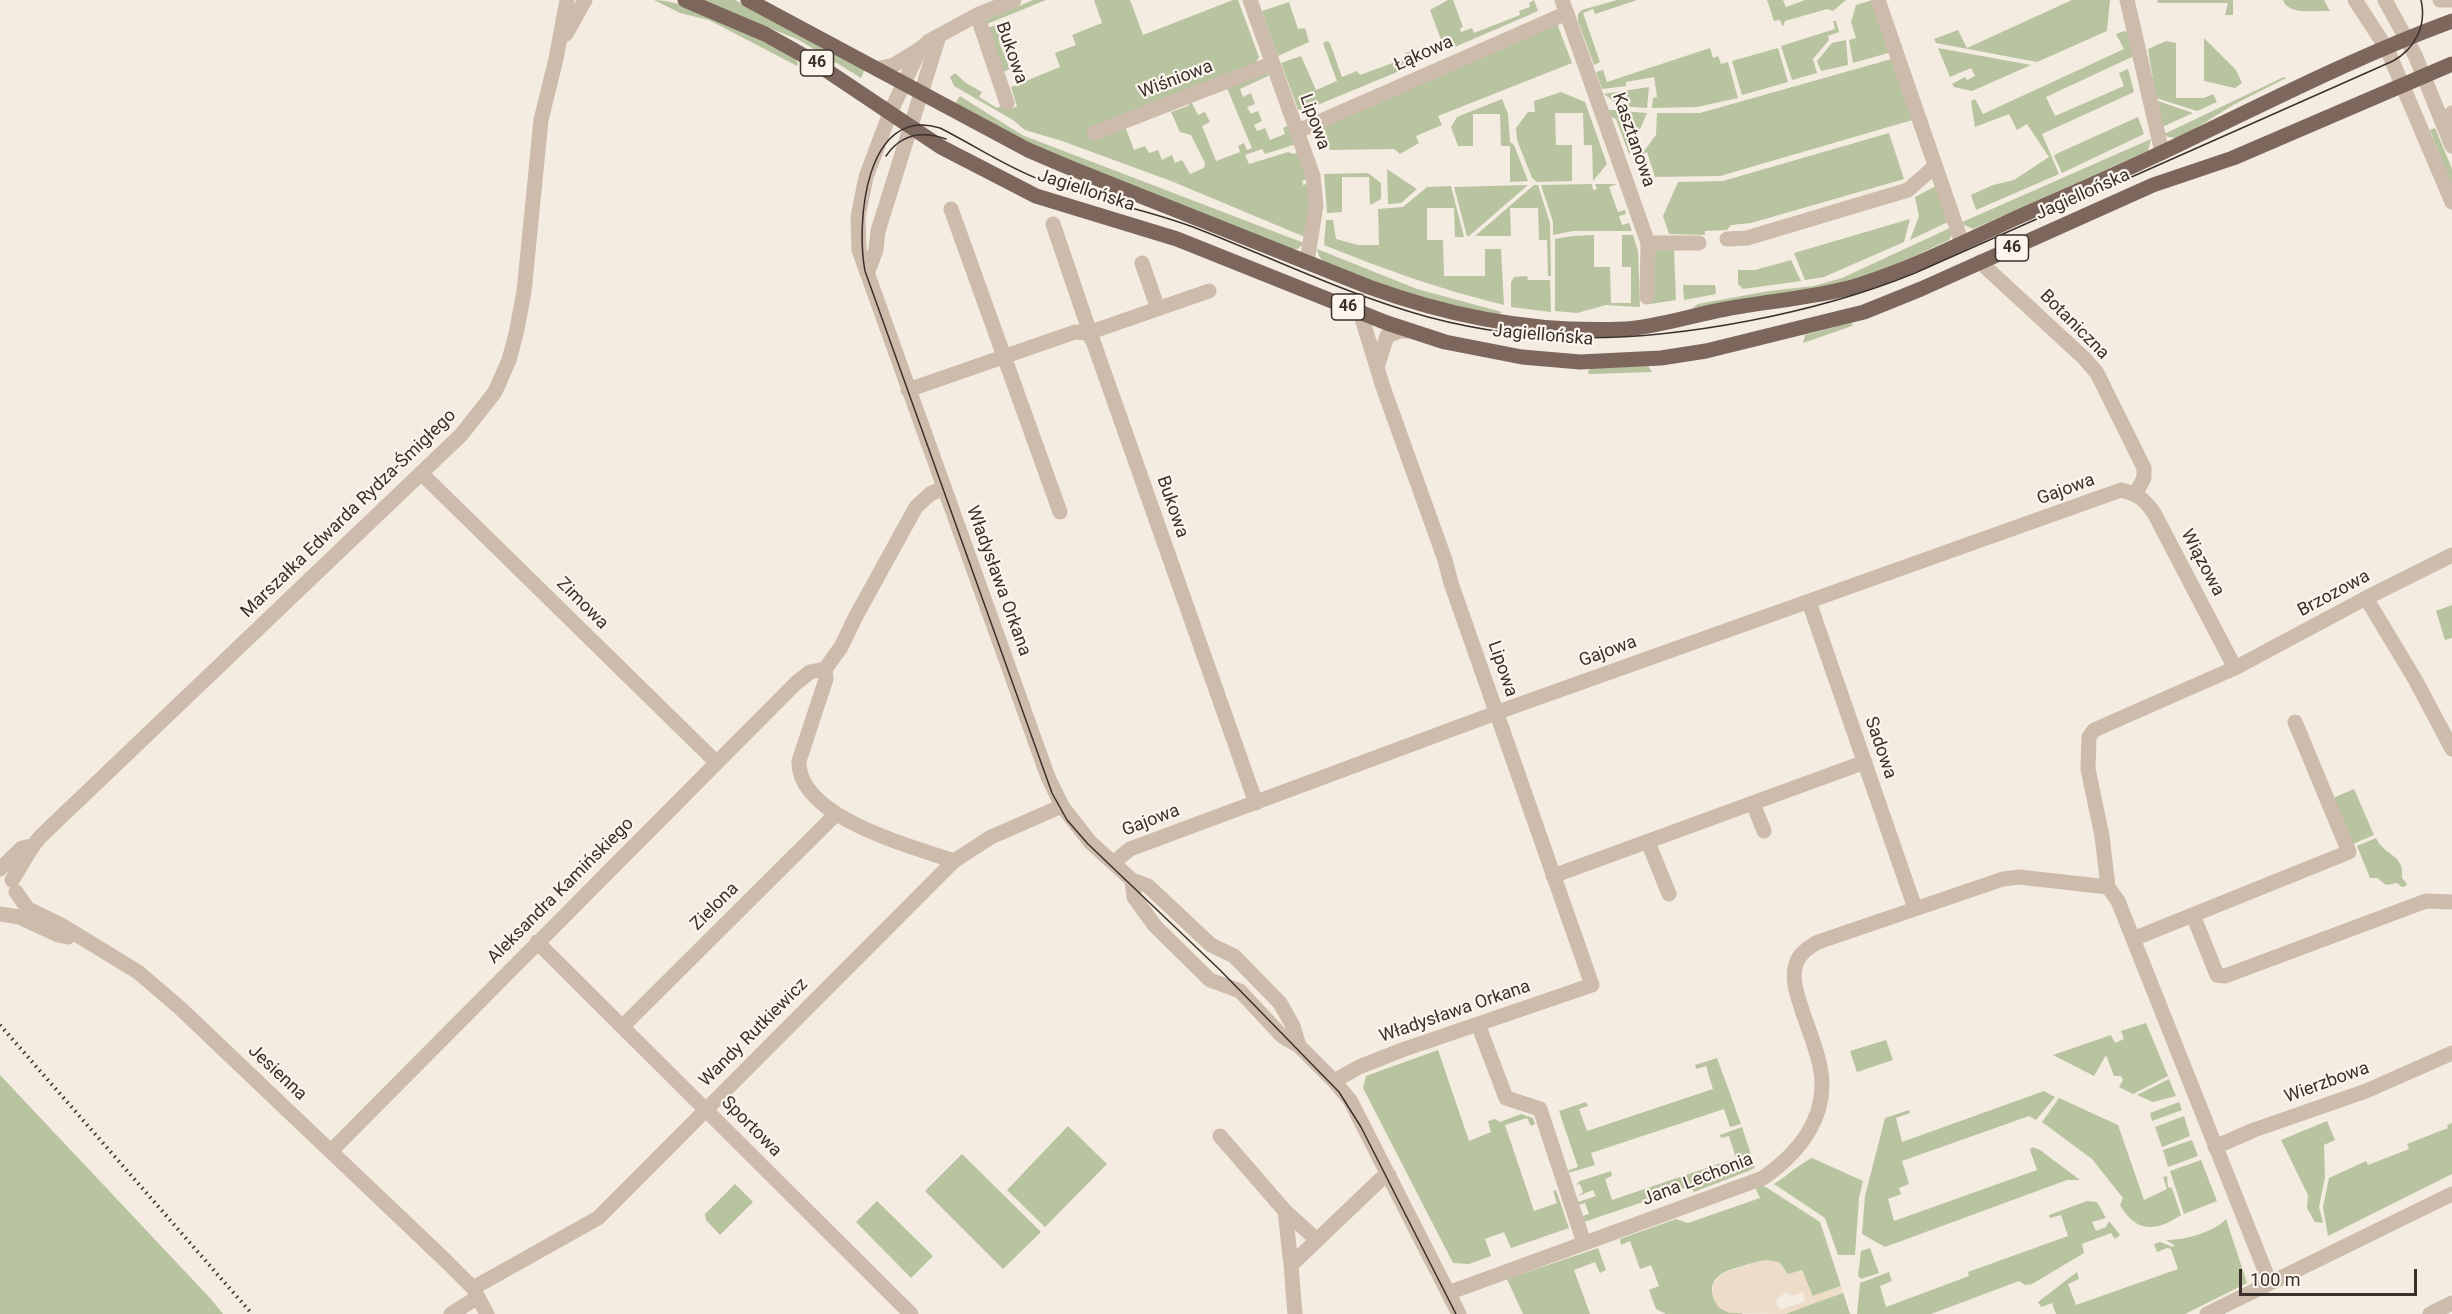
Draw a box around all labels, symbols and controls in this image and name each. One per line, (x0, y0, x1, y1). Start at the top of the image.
street label: Bukowa (990, 19, 1032, 87)
street label: Łąkowa (1391, 31, 1457, 77)
road number: 46 (800, 50, 834, 76)
street label: Wiśniowa (1136, 56, 1216, 104)
street label: Kasztanowa (1607, 90, 1659, 190)
street label: Lipowa (1294, 91, 1334, 153)
street label: Jagiellońska (1035, 165, 1137, 217)
street label: Jagiellońska (2033, 165, 2133, 225)
road number: 46 (1996, 235, 2028, 261)
street label: Botaniczna (2035, 286, 2113, 364)
road number: 46 (1332, 294, 1364, 320)
street label: Jagiellońska (1492, 321, 1594, 351)
street label: Marszałka Edwarda Rydza-Śmigłego (237, 405, 461, 623)
street label: Gajowa (2034, 470, 2098, 510)
street label: Bukowa (1151, 473, 1193, 541)
street label: Władysława Orkana (961, 503, 1035, 659)
street label: Wiązowa (2175, 526, 2229, 600)
street label: Brzozowa (2294, 566, 2374, 622)
street label: Zimowa (552, 574, 612, 634)
street label: Gajowa (1576, 632, 1640, 672)
street label: Lipowa (1482, 638, 1522, 700)
street label: Sadowa (1859, 714, 1901, 782)
street label: Gajowa (1119, 800, 1183, 842)
street label: Aleksandra Kamińskiego (483, 813, 639, 969)
street label: Zielona (686, 878, 744, 936)
street label: Wandy Rutkiewicz (695, 974, 813, 1092)
street label: Władysława Orkana (1377, 976, 1533, 1048)
street label: Jesienna (243, 1040, 311, 1106)
street label: Wierzbowa (2282, 1058, 2372, 1108)
street label: Sportowa (716, 1092, 786, 1162)
street label: Jana Lechonia (1640, 1149, 1756, 1211)
scale bar (2242, 1257, 2420, 1295)
text: 100 m (2250, 1269, 2301, 1290)

